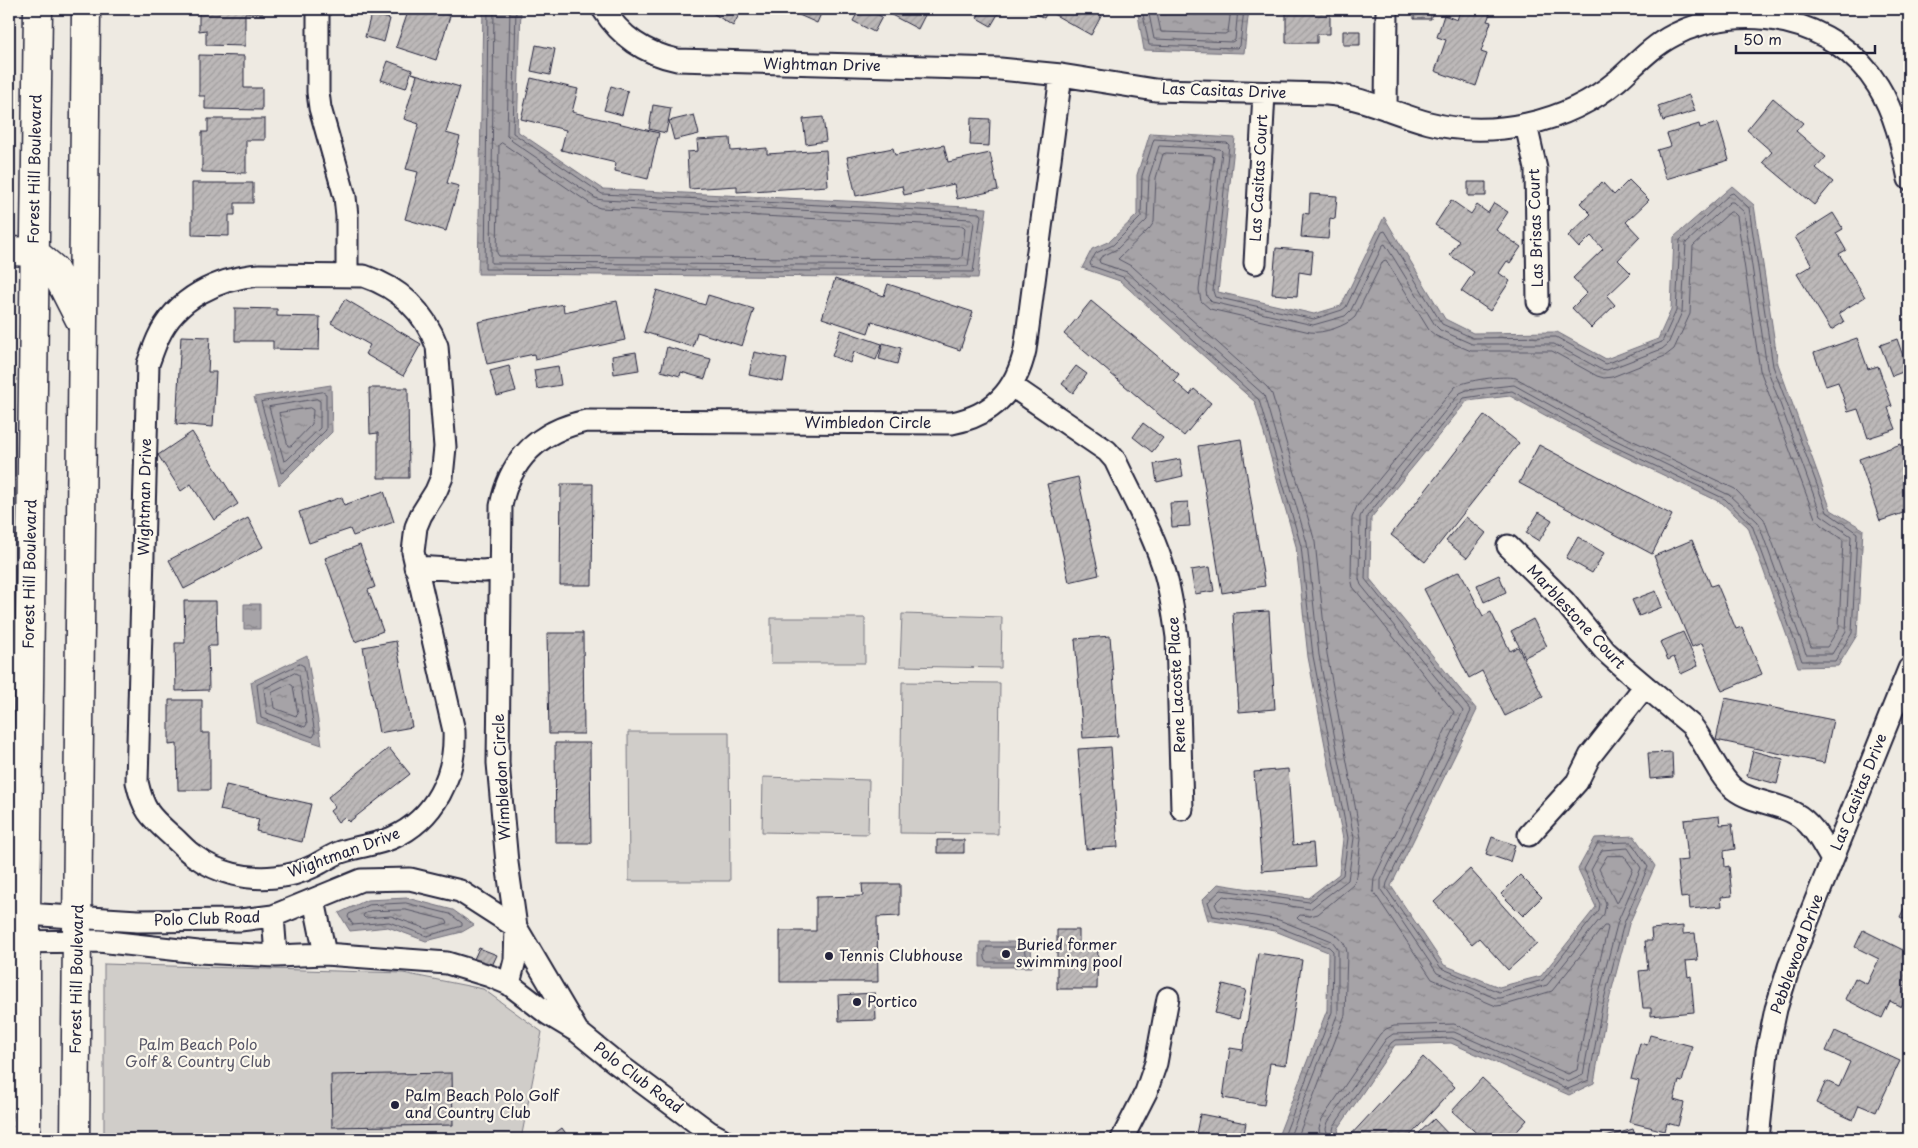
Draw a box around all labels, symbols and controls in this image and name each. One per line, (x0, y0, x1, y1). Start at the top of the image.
scale bar (1736, 22, 1874, 54)
text: 50 m (1743, 27, 1782, 50)
street label: Wightman Drive (763, 51, 881, 76)
street label: Las Casitas Drive (1161, 76, 1287, 103)
street label: Forest Hill Boulevard (21, 94, 46, 244)
street label: Las Casitas Court (1243, 114, 1272, 242)
street label: Las Brisas Court (1521, 168, 1548, 288)
street label: Wimbledon Circle (805, 410, 931, 433)
street label: Wightman Drive (131, 438, 156, 556)
street label: Forest Hill Boulevard (16, 499, 41, 649)
street label: Marblestone Court (1522, 558, 1632, 673)
street label: Rene Lacoste Place (1160, 616, 1191, 754)
street label: Wimbledon Circle (486, 713, 515, 841)
street label: Las Casitas Drive (1824, 729, 1892, 854)
street label: Wightman Drive (284, 821, 403, 883)
street label: Pebblewood Drive (1763, 890, 1828, 1017)
street label: Forest Hill Boulevard (63, 904, 88, 1054)
street label: Polo Club Road (153, 904, 261, 931)
place label: Buried former swimming pool (1016, 932, 1122, 972)
place label: Tennis Clubhouse (839, 943, 963, 966)
marker: Buried former swimming pool (1000, 948, 1012, 960)
marker: Tennis Clubhouse (823, 950, 835, 962)
place label: Portico (867, 989, 917, 1012)
marker: Portico (851, 996, 863, 1008)
park label: Palm Beach Polo Golf & Country Club (125, 1032, 271, 1072)
street label: Polo Club Road (589, 1035, 688, 1118)
place label: Palm Beach Polo Golf and Country Club (405, 1083, 560, 1123)
marker: Palm Beach Polo Golf and Country Club (389, 1099, 401, 1111)

